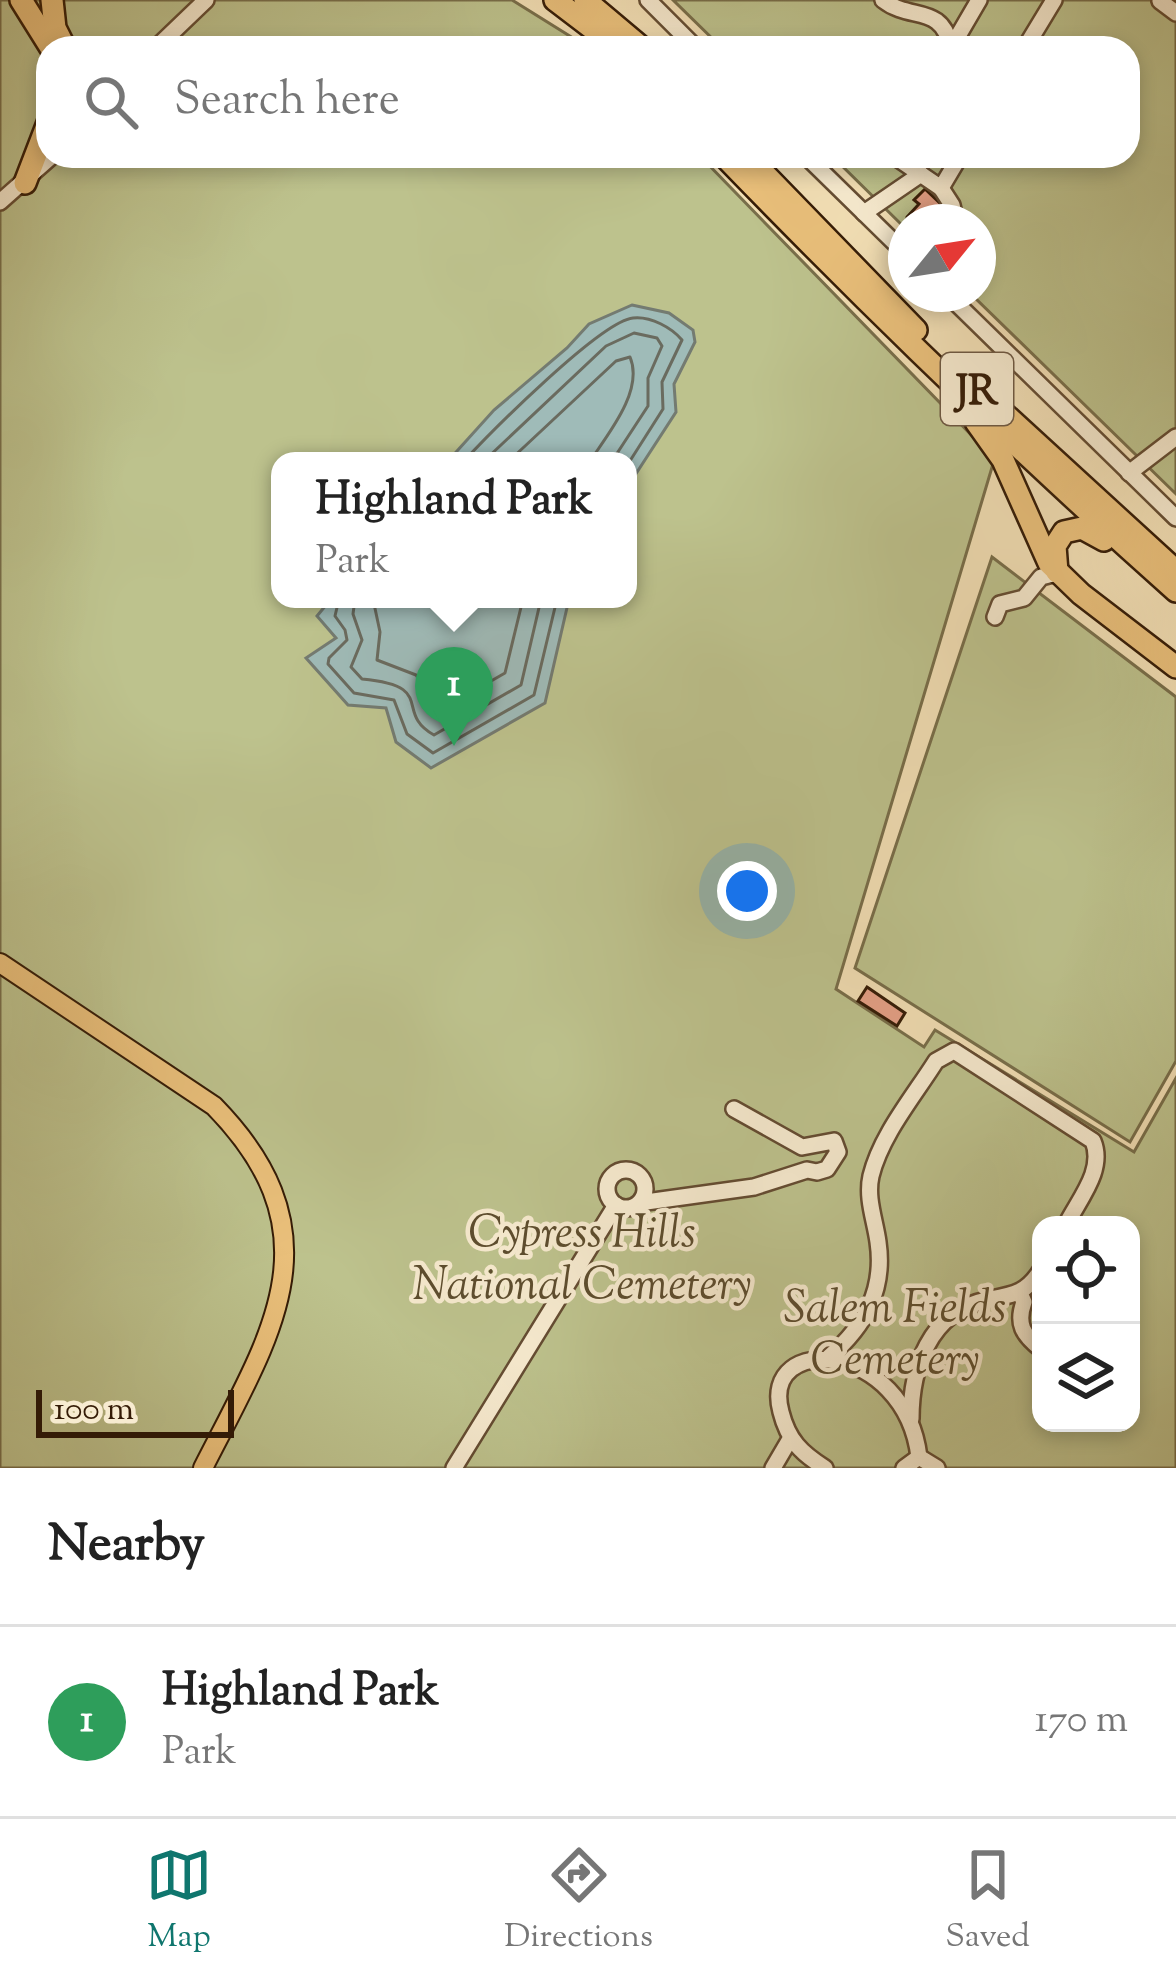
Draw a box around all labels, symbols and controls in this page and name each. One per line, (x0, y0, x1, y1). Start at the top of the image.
search box (36, 36, 1140, 168)
icon: search (78, 69, 144, 135)
text: Search here (174, 70, 400, 135)
north arrow (888, 204, 996, 312)
road number: JR (941, 353, 1013, 425)
popup (271, 452, 637, 608)
text: Highland Park (315, 470, 593, 535)
text: Park (315, 535, 390, 591)
pin: 1 (415, 647, 493, 746)
your location (717, 861, 777, 921)
park label: Cypress Hills National Cemetery (412, 1203, 752, 1320)
map controls (1032, 1216, 1140, 1432)
button: locate (1032, 1216, 1140, 1324)
park label: Salem Fields Cemetery (784, 1278, 1006, 1395)
button: layers (1032, 1324, 1140, 1432)
scale bar (36, 1384, 234, 1437)
text: 100 m (54, 1387, 134, 1435)
text: Nearby (48, 1510, 205, 1583)
text: Highland Park (162, 1661, 439, 1726)
text: 1 (80, 1694, 94, 1750)
text: 170 m (1035, 1694, 1128, 1750)
text: Park (162, 1726, 237, 1782)
tab: Map (146, 1842, 212, 1962)
tab: Directions (504, 1842, 653, 1962)
tab: Saved (945, 1842, 1030, 1962)

